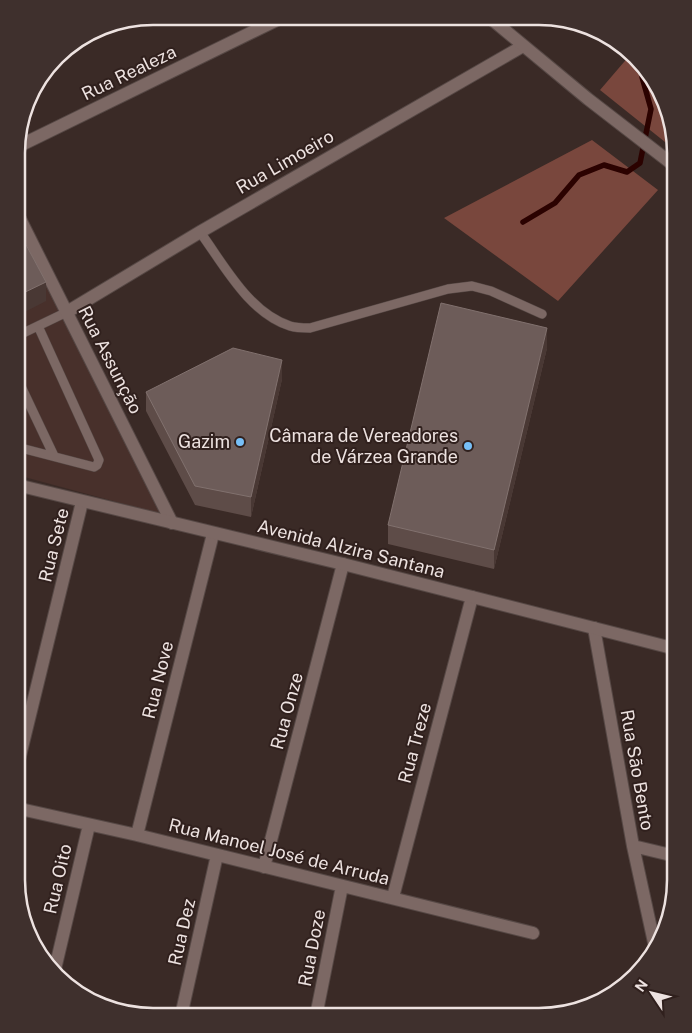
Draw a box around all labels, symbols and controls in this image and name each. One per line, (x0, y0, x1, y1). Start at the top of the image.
street label: Rua Realeza (78, 41, 179, 104)
street label: Rua Limoeiro (232, 125, 337, 198)
street label: Rua Assunção (74, 302, 147, 417)
place label: Câmara de Vereadores de Várzea Grande (269, 425, 458, 467)
place label: Gazim (178, 431, 230, 452)
marker: Gazim (234, 436, 246, 448)
marker: Câmara de Vereadores de Várzea Grande (462, 440, 474, 452)
street label: Rua Sete (34, 506, 73, 584)
street label: Avenida Alzira Santana (255, 515, 447, 582)
street label: Rua Nove (138, 639, 177, 721)
street label: Rua Onze (266, 670, 307, 752)
street label: Rua Treze (394, 700, 435, 785)
street label: Rua São Bento (617, 708, 658, 832)
street label: Rua Manoel José de Arruda (167, 814, 392, 889)
street label: Rua Oito (39, 842, 76, 916)
street label: Rua Dez (164, 896, 199, 967)
street label: Rua Doze (294, 908, 329, 988)
north arrow (627, 968, 677, 1018)
text: N (632, 976, 651, 995)

